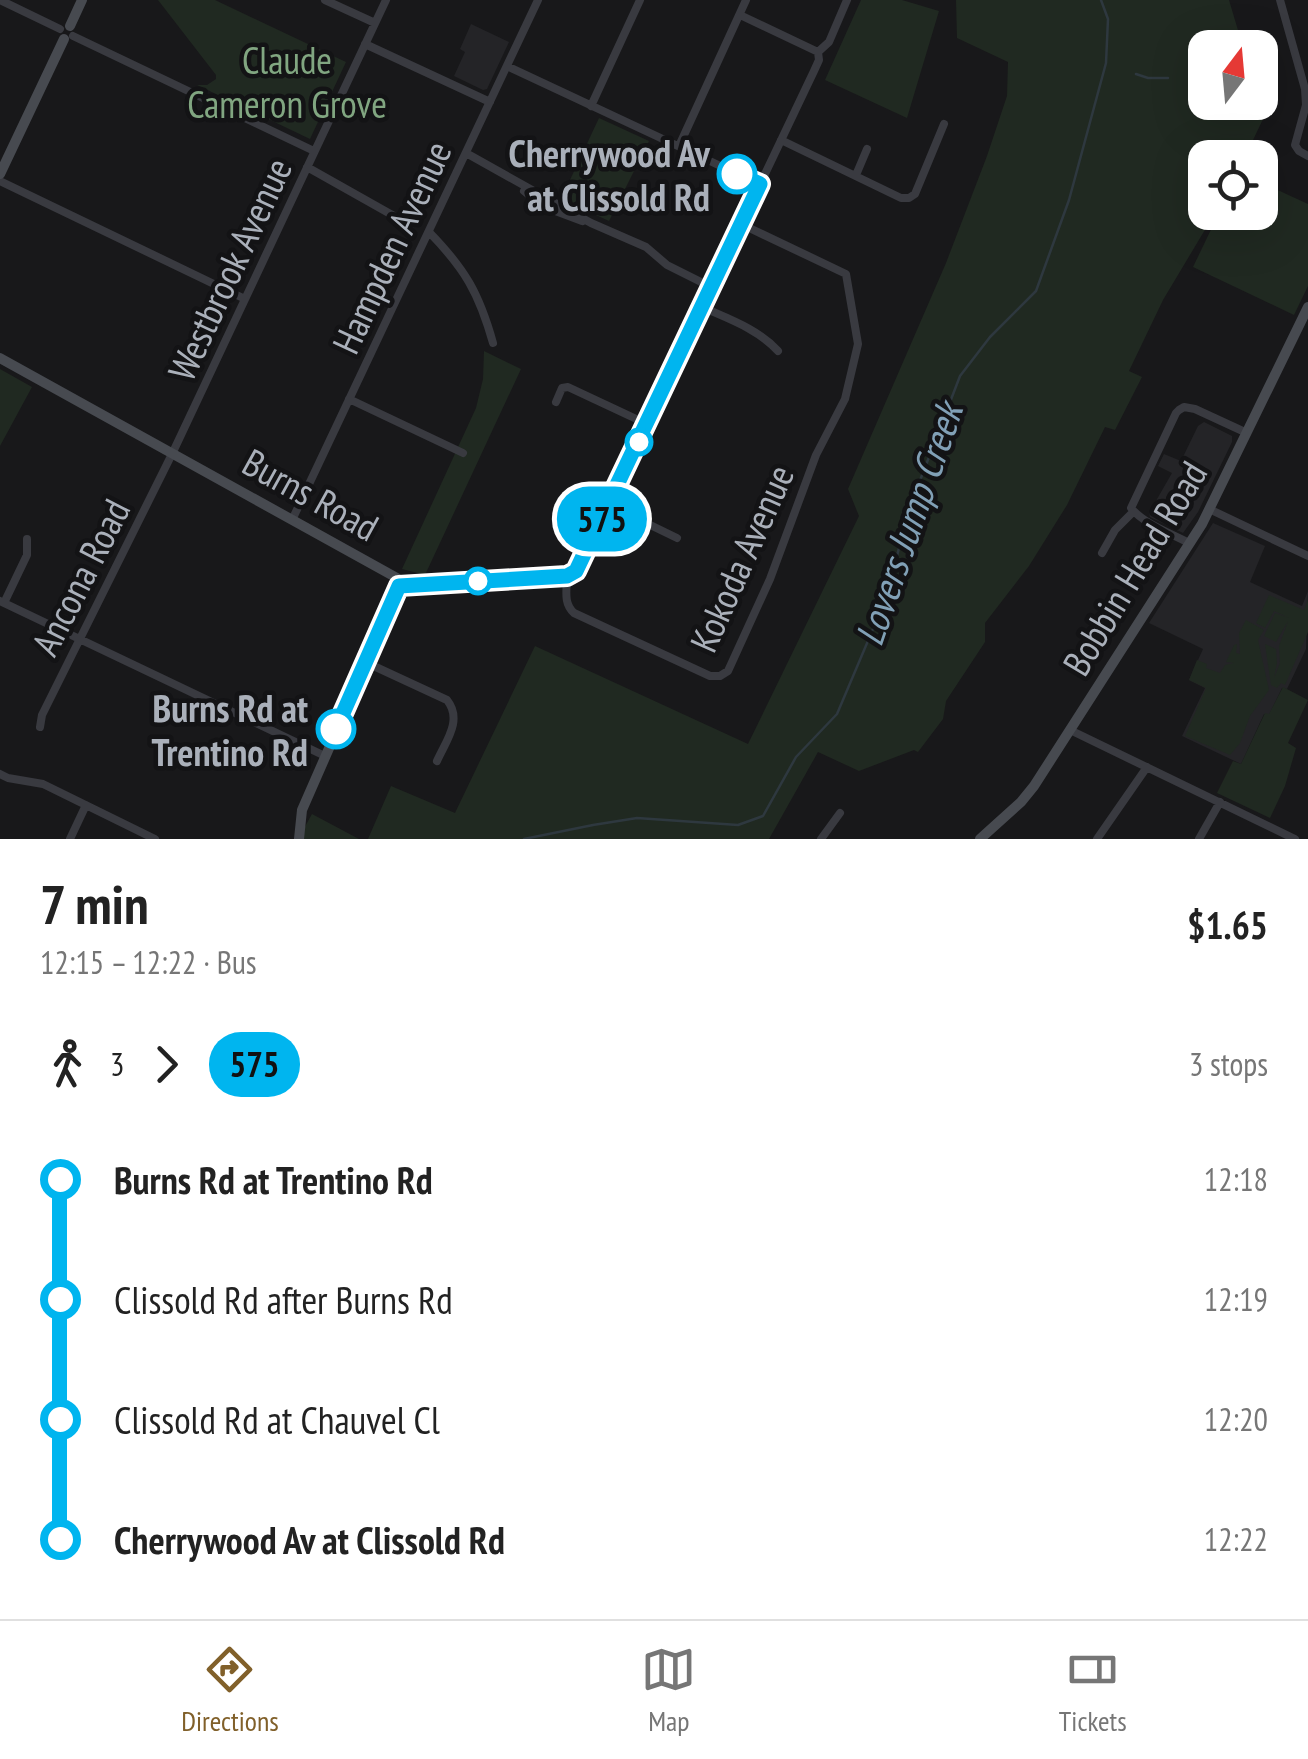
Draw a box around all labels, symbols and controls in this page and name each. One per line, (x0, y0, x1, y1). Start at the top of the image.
north arrow (1188, 30, 1278, 120)
map controls (1188, 30, 1278, 230)
park label: Claude Cameron Grove (187, 35, 387, 128)
place label: Cherrywood Av at Clissold Rd (509, 128, 711, 221)
street label: Hampden Avenue (320, 133, 462, 361)
button: locate (1188, 140, 1278, 230)
street label: Westbrook Avenue (156, 150, 302, 388)
marker: Cherrywood Av at Clissold Rd (718, 155, 756, 193)
water label: Lovers Jump Creek (842, 392, 975, 652)
unlabelled marker (626, 429, 652, 455)
street label: Burns Road (235, 437, 387, 551)
street label: Bobbin Head Road (1051, 452, 1217, 684)
street label: Kokoda Avenue (678, 457, 804, 659)
line badge: 575 (544, 486, 660, 552)
street label: Ancona Road (20, 491, 140, 663)
text: 575 (577, 496, 627, 542)
unlabelled marker (465, 568, 491, 594)
place label: Burns Rd at Trentino Rd (151, 683, 308, 776)
marker: Burns Rd at Trentino Rd (317, 710, 355, 748)
text: 7 min (40, 868, 149, 939)
text: $1.65 (1187, 900, 1268, 949)
text: 12:15 – 12:22 · Bus (40, 941, 257, 983)
icon: walk (40, 1037, 95, 1092)
icon: forward (139, 1037, 194, 1092)
text: 575 (229, 1041, 280, 1087)
text: 3 (110, 1043, 124, 1085)
text: 3 stops (1189, 1043, 1268, 1085)
text: Burns Rd at Trentino Rd (114, 1155, 433, 1204)
text: 12:18 (1204, 1158, 1268, 1200)
text: Clissold Rd after Burns Rd (114, 1275, 453, 1324)
text: 12:19 (1204, 1278, 1268, 1320)
text: Clissold Rd at Chauvel Cl (114, 1395, 440, 1444)
text: 12:20 (1204, 1398, 1268, 1440)
text: Cherrywood Av at Clissold Rd (114, 1515, 505, 1564)
text: 12:22 (1204, 1518, 1268, 1560)
tab: Directions (181, 1642, 279, 1739)
tab: Map (641, 1642, 696, 1739)
tab: Tickets (1059, 1642, 1127, 1739)

